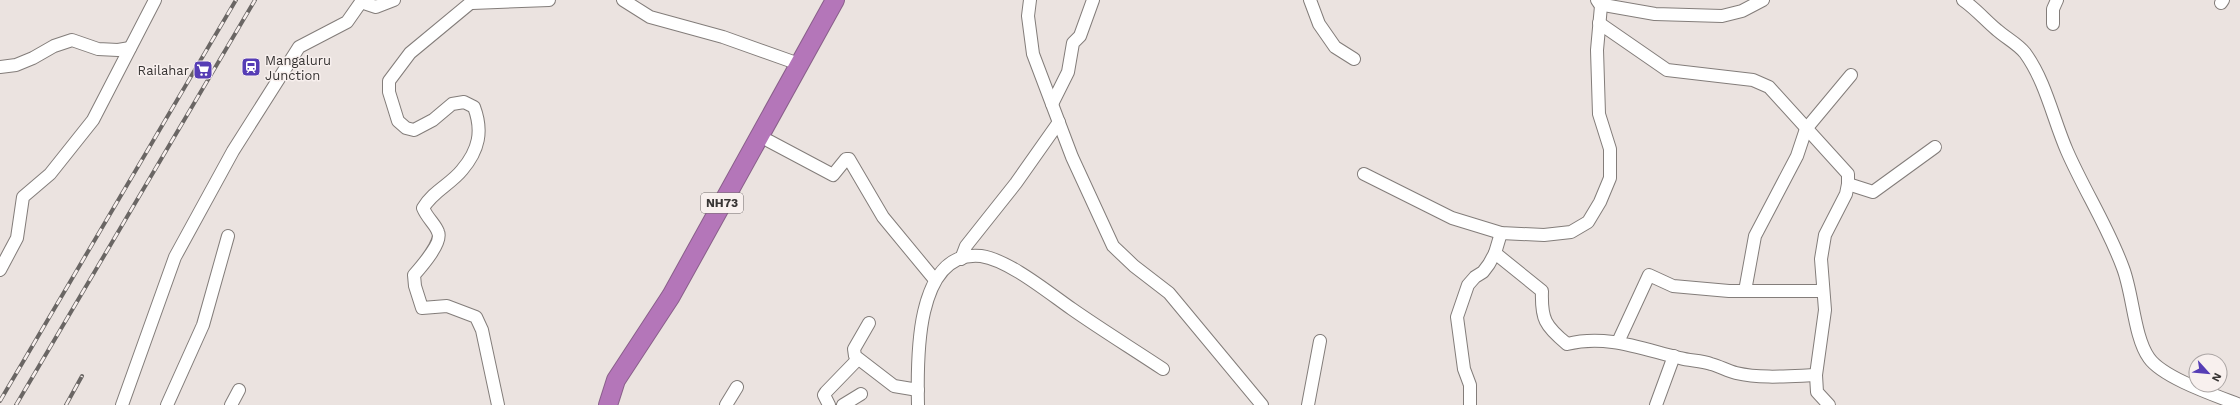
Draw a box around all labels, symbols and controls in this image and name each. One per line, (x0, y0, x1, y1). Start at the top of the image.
place label: Mangaluru Junction (265, 53, 331, 83)
station icon: Mangaluru Junction (240, 56, 262, 78)
supermarket icon: Railahar (192, 59, 214, 81)
place label: Railahar (137, 63, 189, 78)
road number: NH73 (701, 193, 743, 213)
north arrow (2188, 353, 2228, 393)
text: N (2209, 371, 2224, 384)

